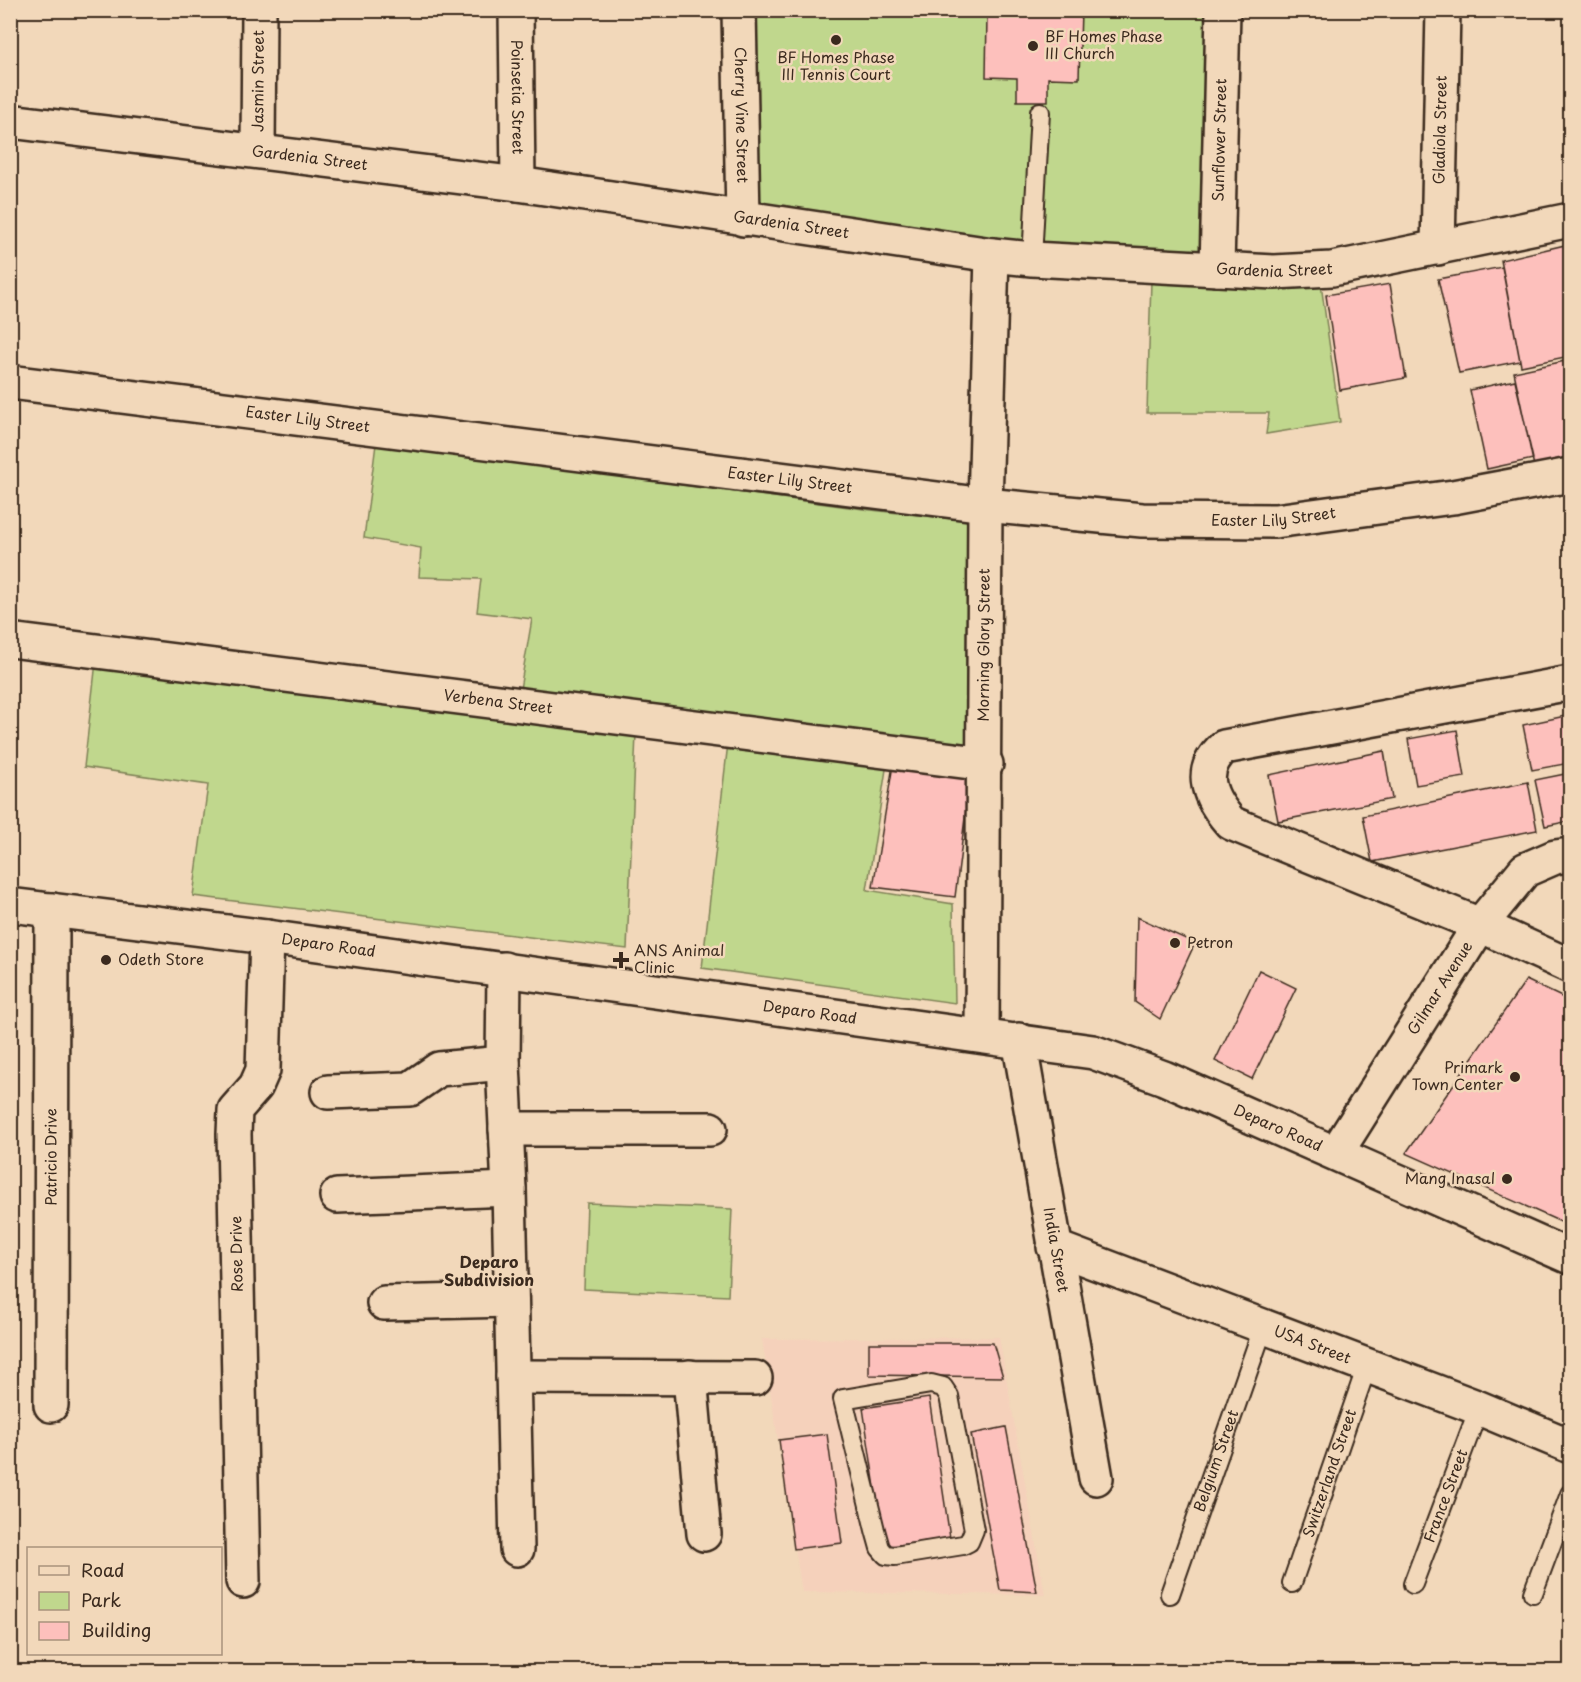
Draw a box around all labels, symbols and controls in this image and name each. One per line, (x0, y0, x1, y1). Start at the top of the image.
place label: BF Homes Phase III Church (1045, 24, 1162, 64)
street label: Jasmin Street (245, 30, 269, 132)
marker: BF Homes Phase III Tennis Court (829, 33, 843, 47)
street label: Poinsetia Street (506, 39, 531, 155)
marker: BF Homes Phase III Church (1026, 39, 1040, 53)
place label: BF Homes Phase III Tennis Court (777, 45, 895, 85)
street label: Cherry Vine Street (730, 47, 755, 183)
street label: Gladiola Street (1426, 75, 1452, 185)
street label: Sunflower Street (1206, 78, 1231, 202)
street label: Gardenia Street (251, 138, 369, 175)
street label: Gardenia Street (732, 203, 851, 243)
street label: Gardenia Street (1216, 256, 1333, 282)
street label: Easter Lily Street (244, 399, 371, 437)
street label: Easter Lily Street (726, 460, 854, 498)
street label: Easter Lily Street (1211, 500, 1337, 531)
street label: Morning Glory Street (971, 568, 995, 722)
street label: Verbena Street (442, 682, 554, 719)
street label: Deparo Road (280, 926, 377, 962)
place label: Petron (1187, 930, 1233, 953)
marker: Petron (1168, 936, 1182, 950)
street label: Gilmar Avenue (1401, 936, 1477, 1039)
place label: ANS Animal Clinic (634, 938, 724, 978)
place label: Odeth Store (118, 947, 204, 970)
marker: ANS Animal Clinic (612, 951, 630, 969)
marker: Odeth Store (99, 953, 113, 967)
street label: Deparo Road (761, 993, 859, 1029)
place label: Primark Town Center (1412, 1055, 1503, 1095)
marker: Primark Town Center (1508, 1070, 1522, 1084)
street label: Deparo Road (1230, 1097, 1326, 1156)
street label: Patricio Drive (38, 1108, 62, 1206)
place label: Mang Inasal (1405, 1166, 1495, 1189)
marker: Mang Inasal (1500, 1172, 1514, 1186)
street label: India Street (1039, 1205, 1076, 1294)
street label: Rose Drive (223, 1216, 248, 1292)
district label: Deparo Subdivision (444, 1249, 534, 1291)
street label: USA Street (1271, 1318, 1355, 1368)
street label: Belgium Street (1187, 1406, 1244, 1515)
street label: Switzerland Street (1296, 1406, 1361, 1540)
street label: France Street (1417, 1445, 1473, 1546)
legend (27, 1547, 222, 1655)
text: Road (81, 1556, 125, 1583)
text: Park (81, 1586, 121, 1613)
text: Building (81, 1616, 151, 1643)

